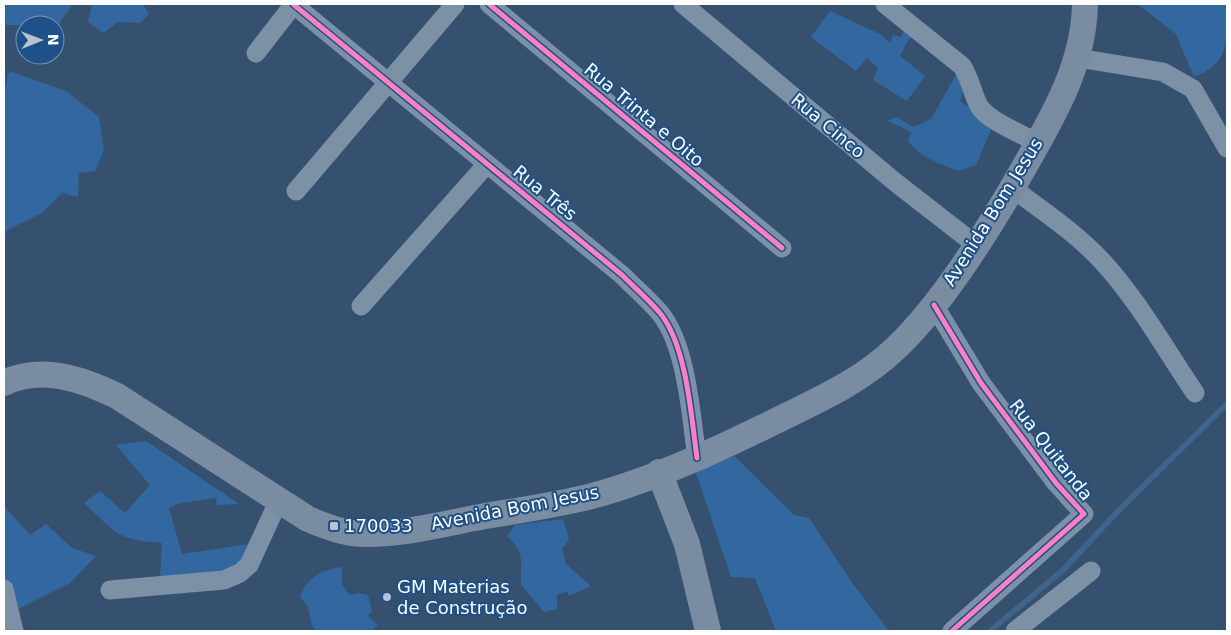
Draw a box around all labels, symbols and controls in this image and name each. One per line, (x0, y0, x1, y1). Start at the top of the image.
north arrow (15, 15, 65, 65)
text: N (45, 34, 61, 46)
street label: Rua Trinta e Oito (580, 58, 708, 171)
street label: Rua Cinco (787, 89, 869, 163)
street label: Avenida Bom Jesus (938, 134, 1047, 290)
street label: Rua Três (509, 161, 581, 225)
street label: Rua Quitanda (1005, 395, 1097, 504)
street label: Avenida Bom Jesus (429, 481, 601, 534)
place label: 170033 (344, 515, 413, 536)
marker: 170033 (328, 520, 340, 532)
place label: GM Materias de Construção (397, 576, 527, 618)
marker: GM Materias de Construção (381, 591, 393, 603)

